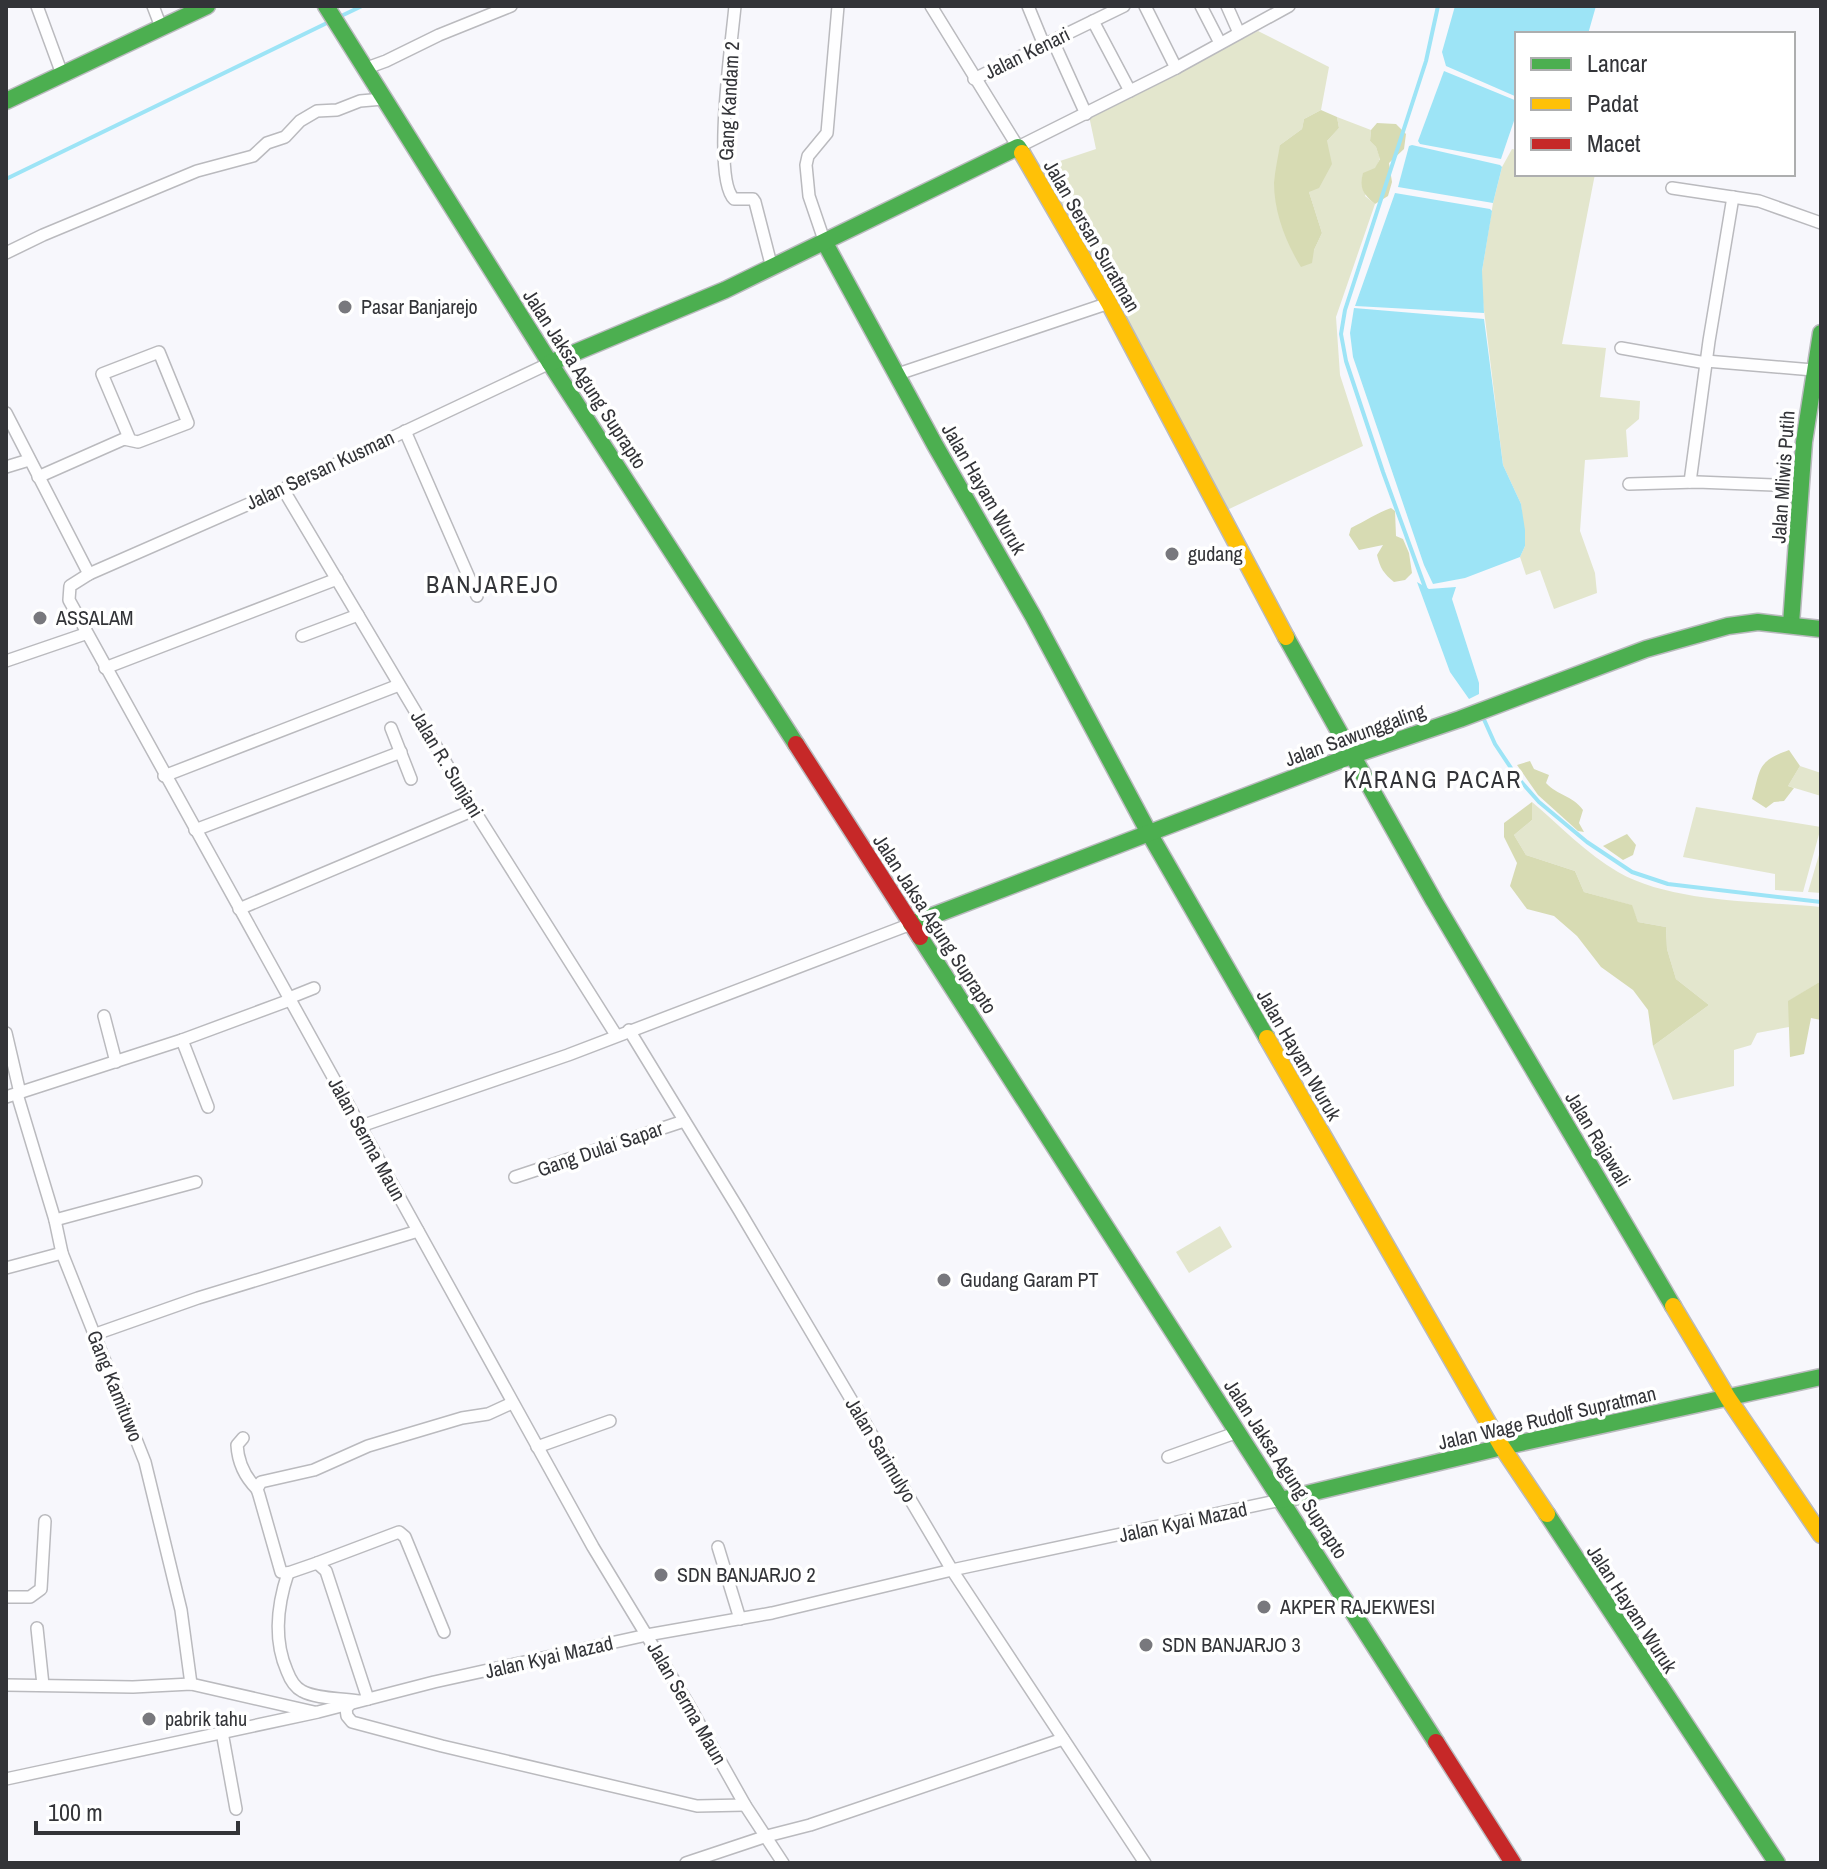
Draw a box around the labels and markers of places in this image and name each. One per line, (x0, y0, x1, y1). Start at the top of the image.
place label: Pasar Banjarejo (361, 293, 478, 320)
marker: Pasar Banjarejo (336, 298, 354, 316)
place label: gudang (1188, 540, 1243, 567)
marker: gudang (1163, 545, 1181, 563)
place label: ASSALAM (55, 604, 133, 631)
marker: ASSALAM (31, 609, 49, 627)
place label: Gudang Garam PT (960, 1266, 1099, 1293)
marker: Gudang Garam PT (935, 1271, 953, 1289)
place label: SDN BANJARJO 2 (677, 1561, 816, 1588)
marker: SDN BANJARJO 2 (652, 1566, 670, 1584)
place label: AKPER RAJEKWESI (1279, 1593, 1435, 1620)
marker: AKPER RAJEKWESI (1255, 1598, 1273, 1616)
place label: SDN BANJARJO 3 (1162, 1631, 1301, 1658)
marker: SDN BANJARJO 3 (1137, 1636, 1155, 1654)
place label: pabrik tahu (165, 1705, 247, 1732)
marker: pabrik tahu (140, 1710, 158, 1728)

